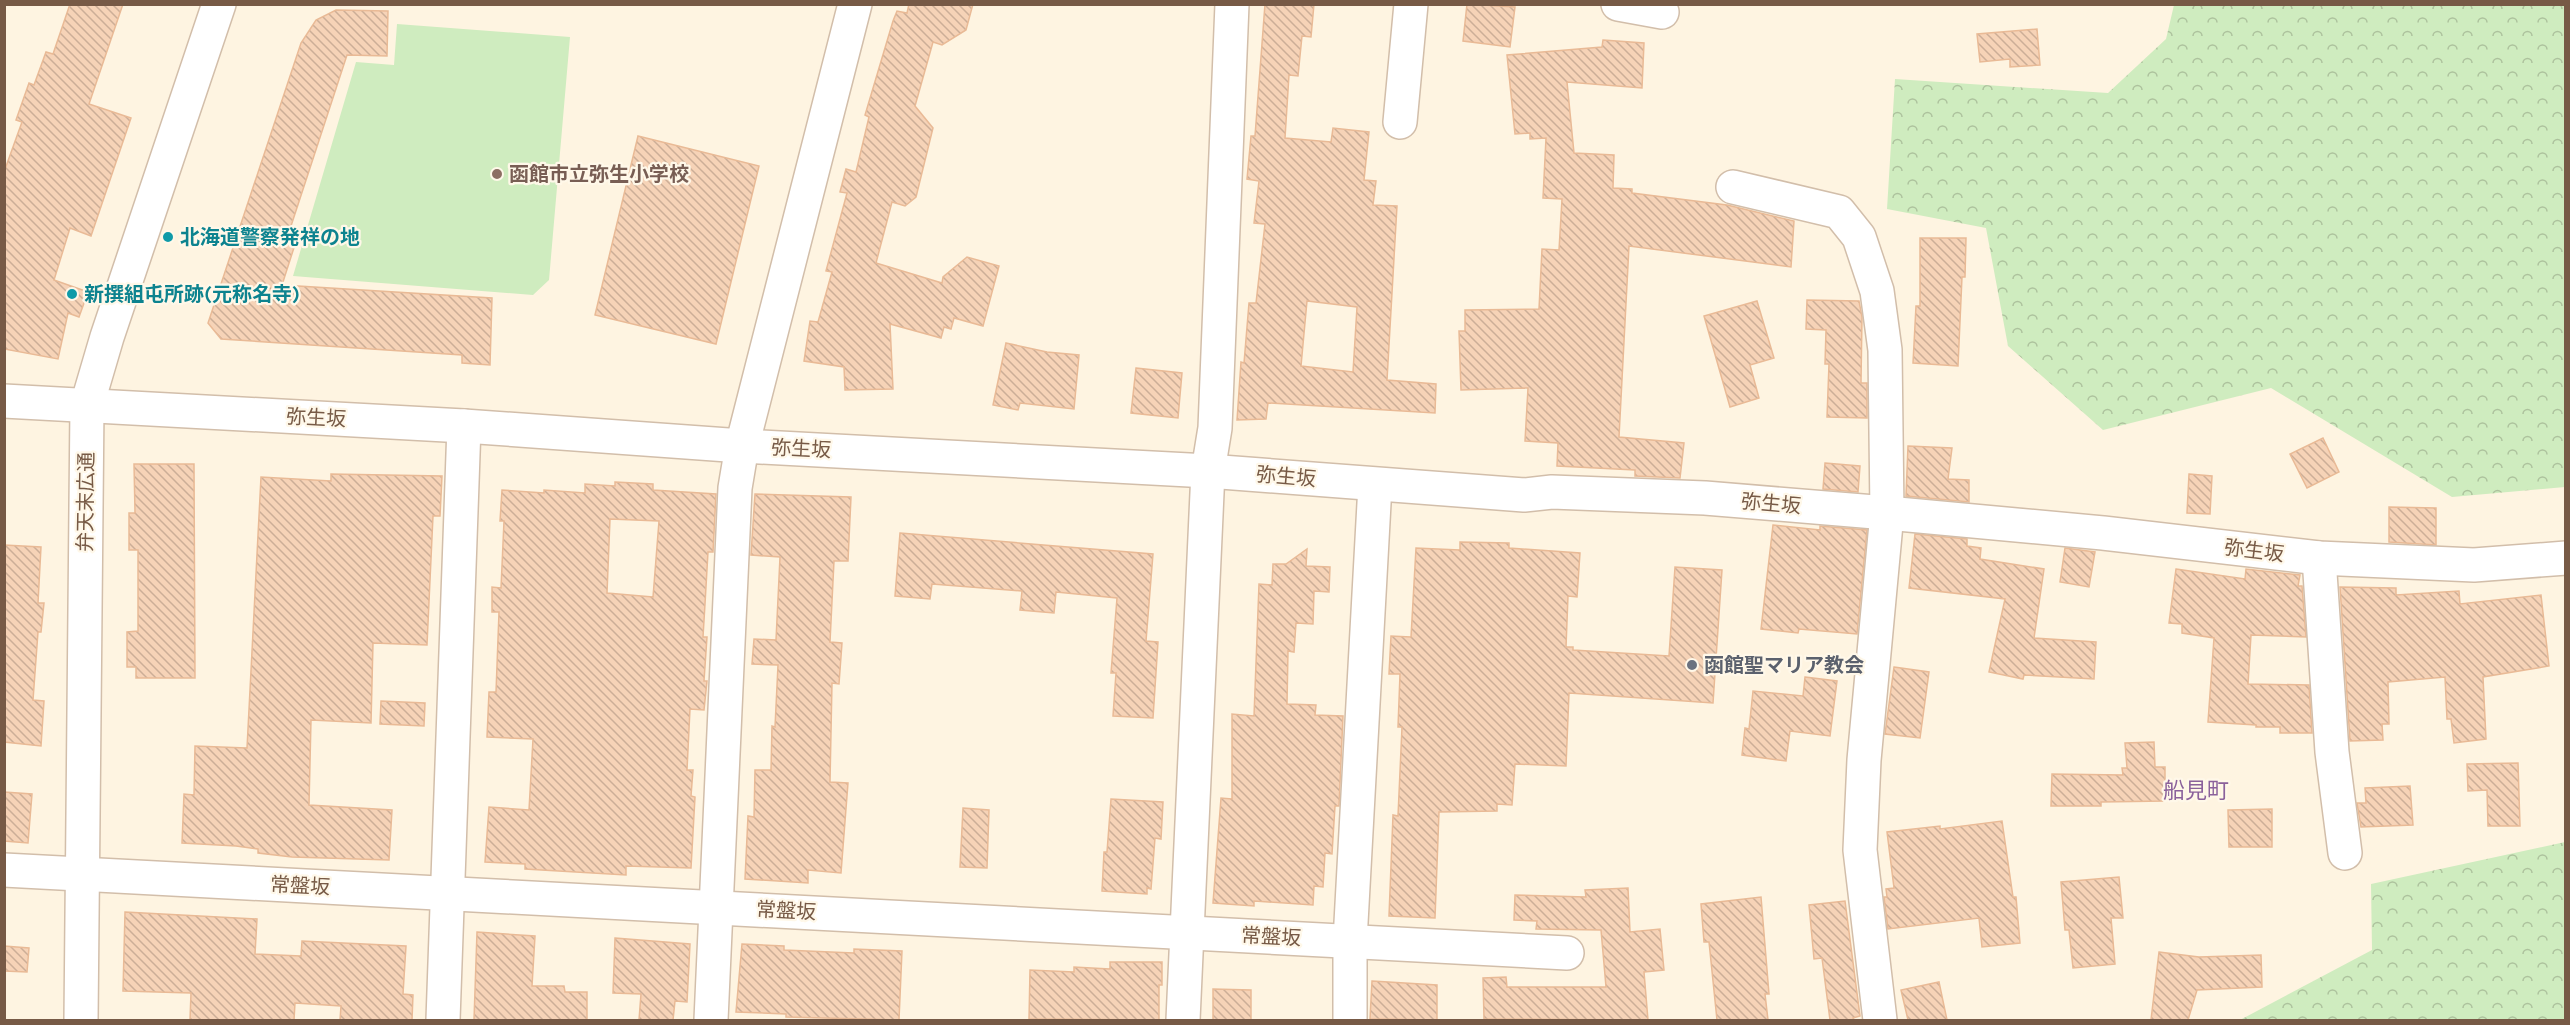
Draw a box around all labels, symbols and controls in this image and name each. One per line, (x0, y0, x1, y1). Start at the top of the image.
place label: 函館市立弥生小学校 (509, 163, 689, 186)
marker: 函館市立弥生小学校 (490, 167, 504, 181)
place label: 北海道警察発祥の地 (180, 226, 360, 249)
marker: 北海道警察発祥の地 (161, 230, 175, 244)
place label: 新撰組屯所跡(元称名寺) (84, 283, 300, 306)
marker: 新撰組屯所跡(元称名寺) (65, 287, 79, 301)
street label: 弥生坂 (285, 405, 347, 431)
street label: 弥生坂 (770, 436, 832, 462)
street label: 弁天末広通 (74, 452, 98, 552)
street label: 弥生坂 (1255, 463, 1317, 491)
street label: 弥生坂 (1740, 490, 1802, 518)
street label: 弥生坂 (2223, 536, 2285, 566)
place label: 函館聖マリア教会 (1704, 654, 1864, 677)
marker: 函館聖マリア教会 (1685, 658, 1699, 672)
district label: 船見町 (2163, 778, 2229, 804)
street label: 常盤坂 (269, 873, 331, 899)
street label: 常盤坂 (755, 898, 817, 924)
street label: 常盤坂 (1240, 924, 1302, 950)

